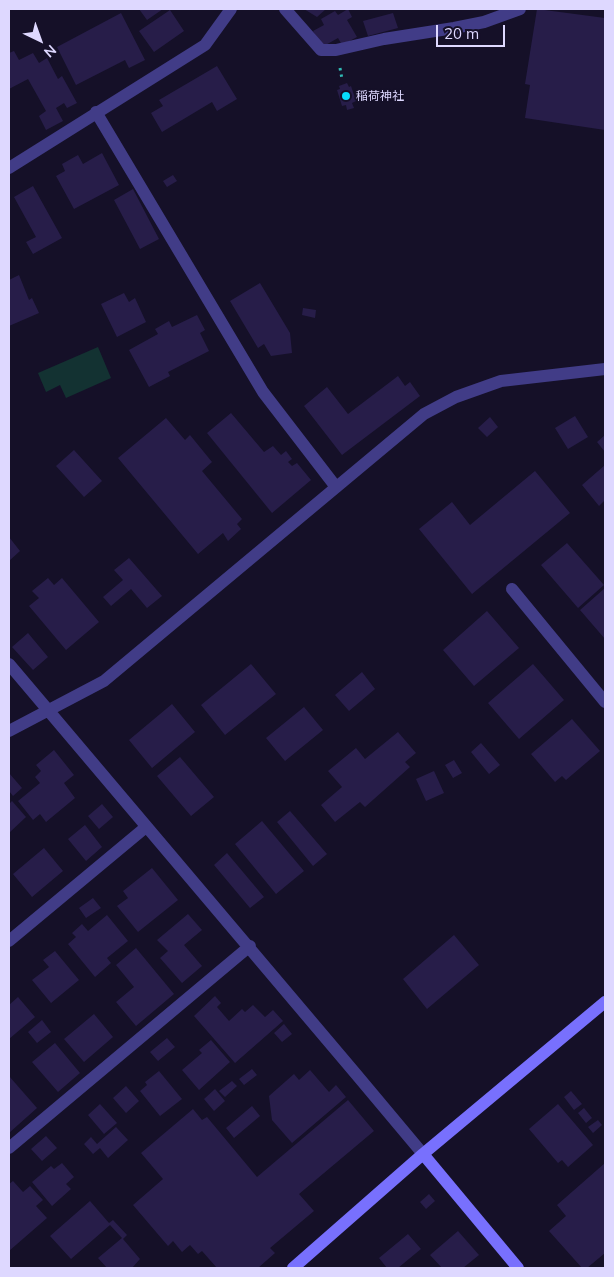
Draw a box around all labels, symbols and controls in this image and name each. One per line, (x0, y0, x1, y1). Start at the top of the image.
north arrow (15, 15, 65, 65)
scale bar (439, 15, 508, 47)
text: 20 m (444, 24, 479, 43)
text: N (40, 41, 60, 61)
place label: 稲荷神社 (356, 89, 404, 103)
marker: 稲荷神社 (340, 90, 352, 102)

